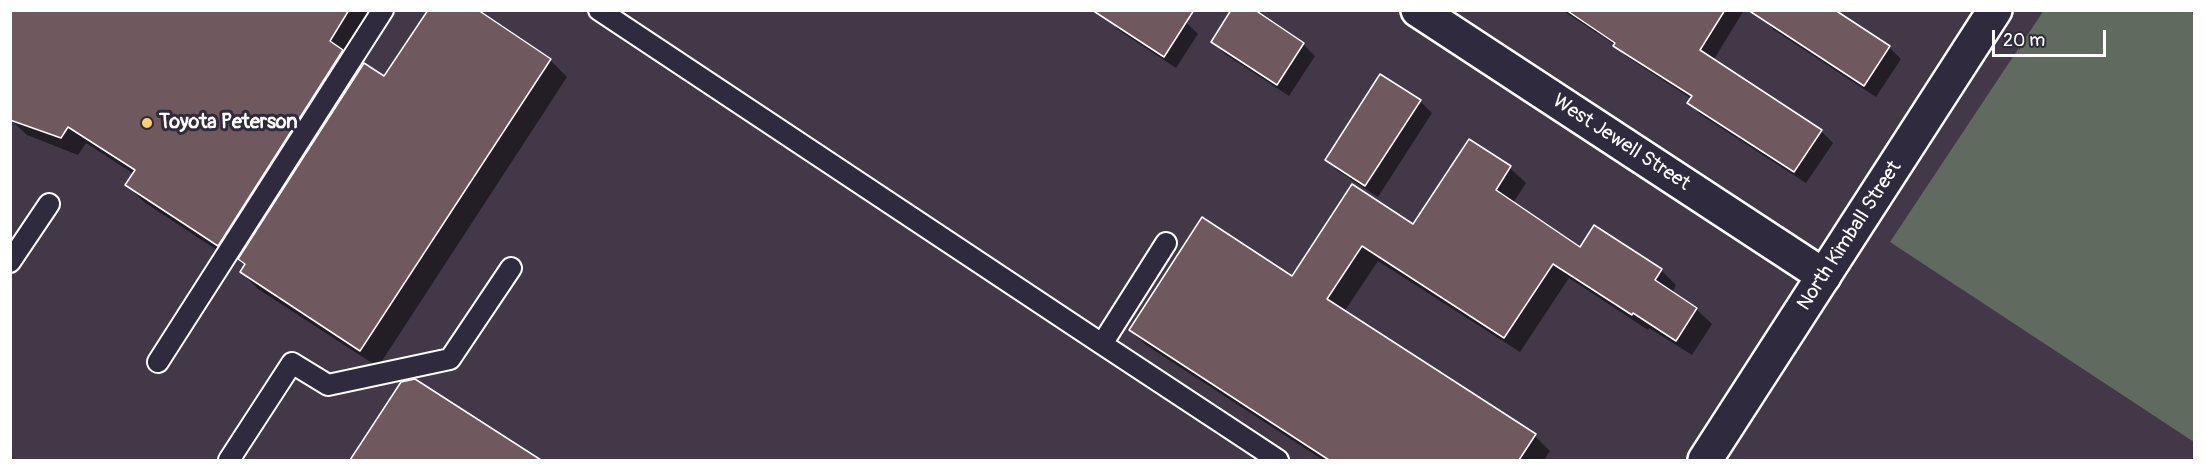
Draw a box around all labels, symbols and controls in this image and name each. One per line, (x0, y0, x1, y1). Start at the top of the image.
scale bar (1995, 18, 2109, 56)
text: 20 m (2003, 29, 2045, 52)
street label: West Jewell Street (1548, 90, 1694, 196)
place label: Toyota Peterson (159, 111, 298, 135)
marker: Toyota Peterson (140, 116, 154, 130)
street label: North Kimball Street (1793, 157, 1907, 315)

